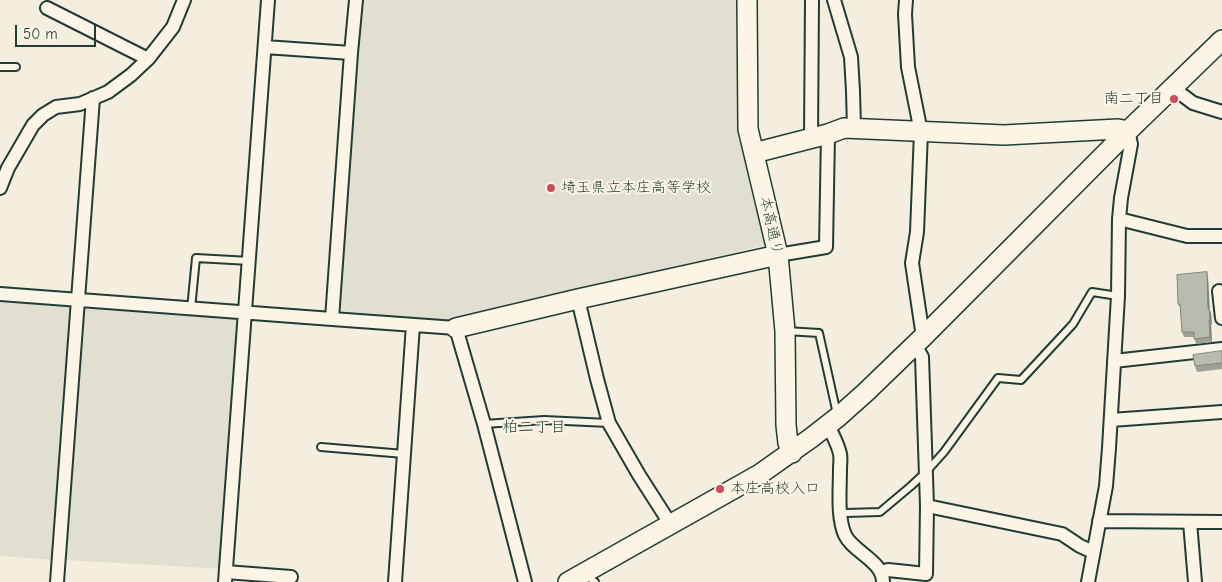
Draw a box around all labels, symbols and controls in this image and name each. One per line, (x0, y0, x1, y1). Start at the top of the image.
scale bar (18, 15, 99, 47)
text: 50 m (23, 25, 58, 43)
place label: 南二丁目 (1104, 90, 1164, 108)
marker: 南二丁目 (1168, 93, 1180, 105)
place label: 埼玉県立本庄高等学校 (561, 179, 711, 197)
marker: 埼玉県立本庄高等学校 (545, 182, 557, 194)
street label: 本高通り (755, 195, 787, 257)
district label: 柏二丁目 (502, 417, 566, 437)
place label: 本庄高校入口 (730, 480, 820, 498)
marker: 本庄高校入口 (714, 483, 726, 495)

